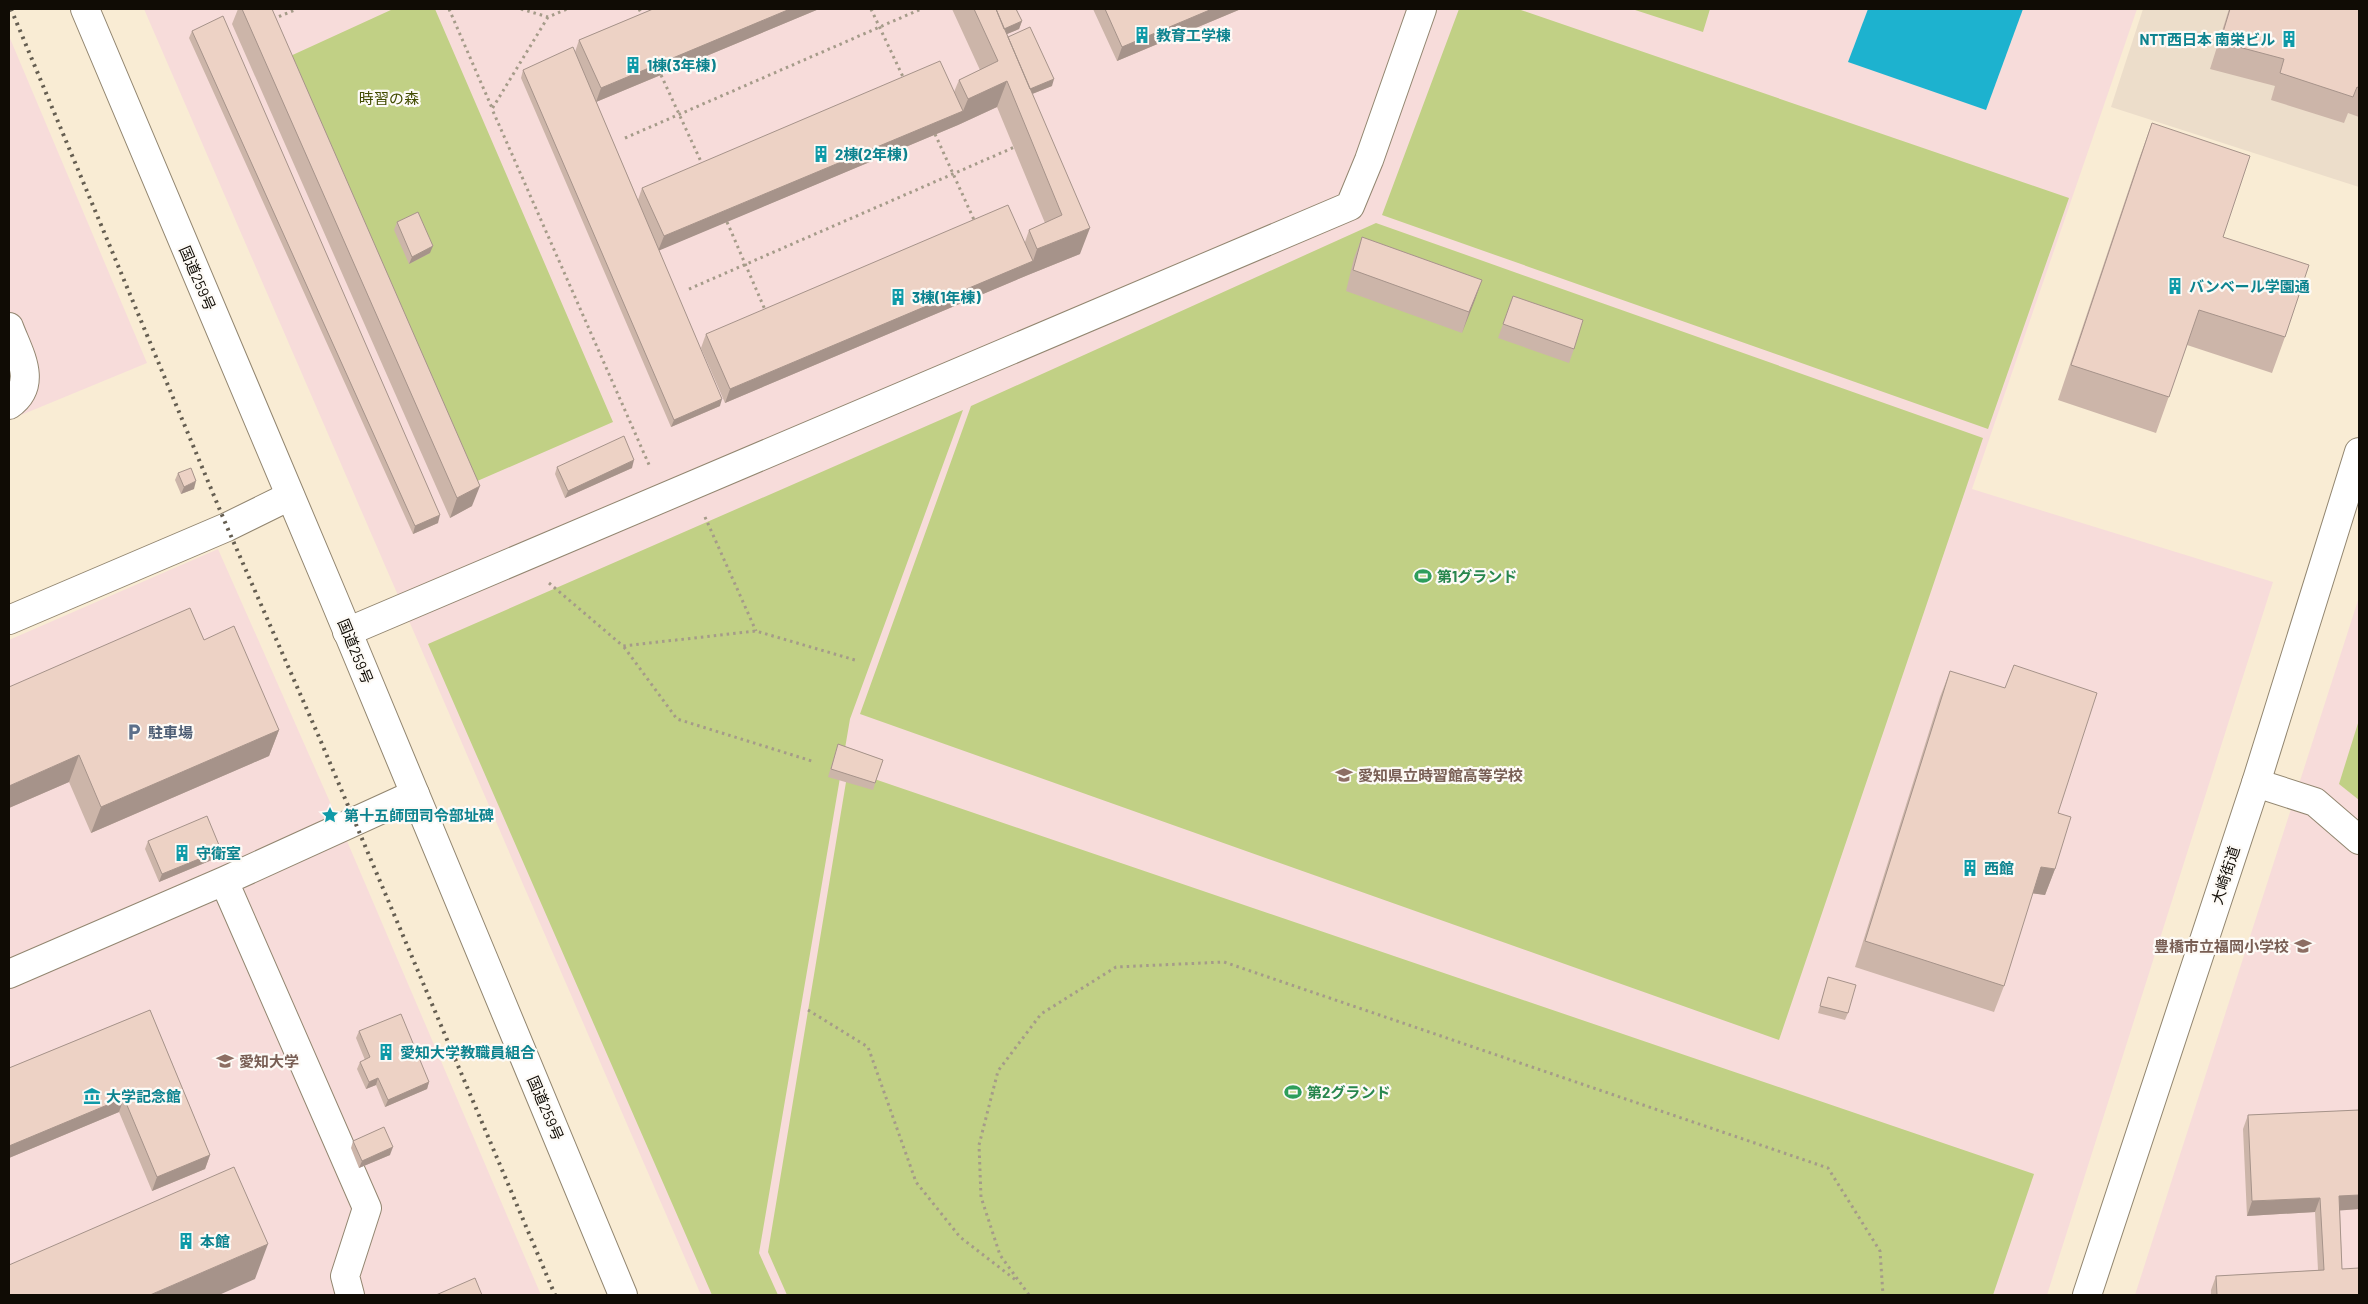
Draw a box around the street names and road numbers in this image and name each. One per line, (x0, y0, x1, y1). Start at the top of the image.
street label: 国道259号 (176, 243, 220, 313)
street label: 国道259号 (335, 616, 377, 686)
street label: 大崎街道 (2207, 844, 2243, 906)
street label: 国道259号 (524, 1073, 568, 1143)

